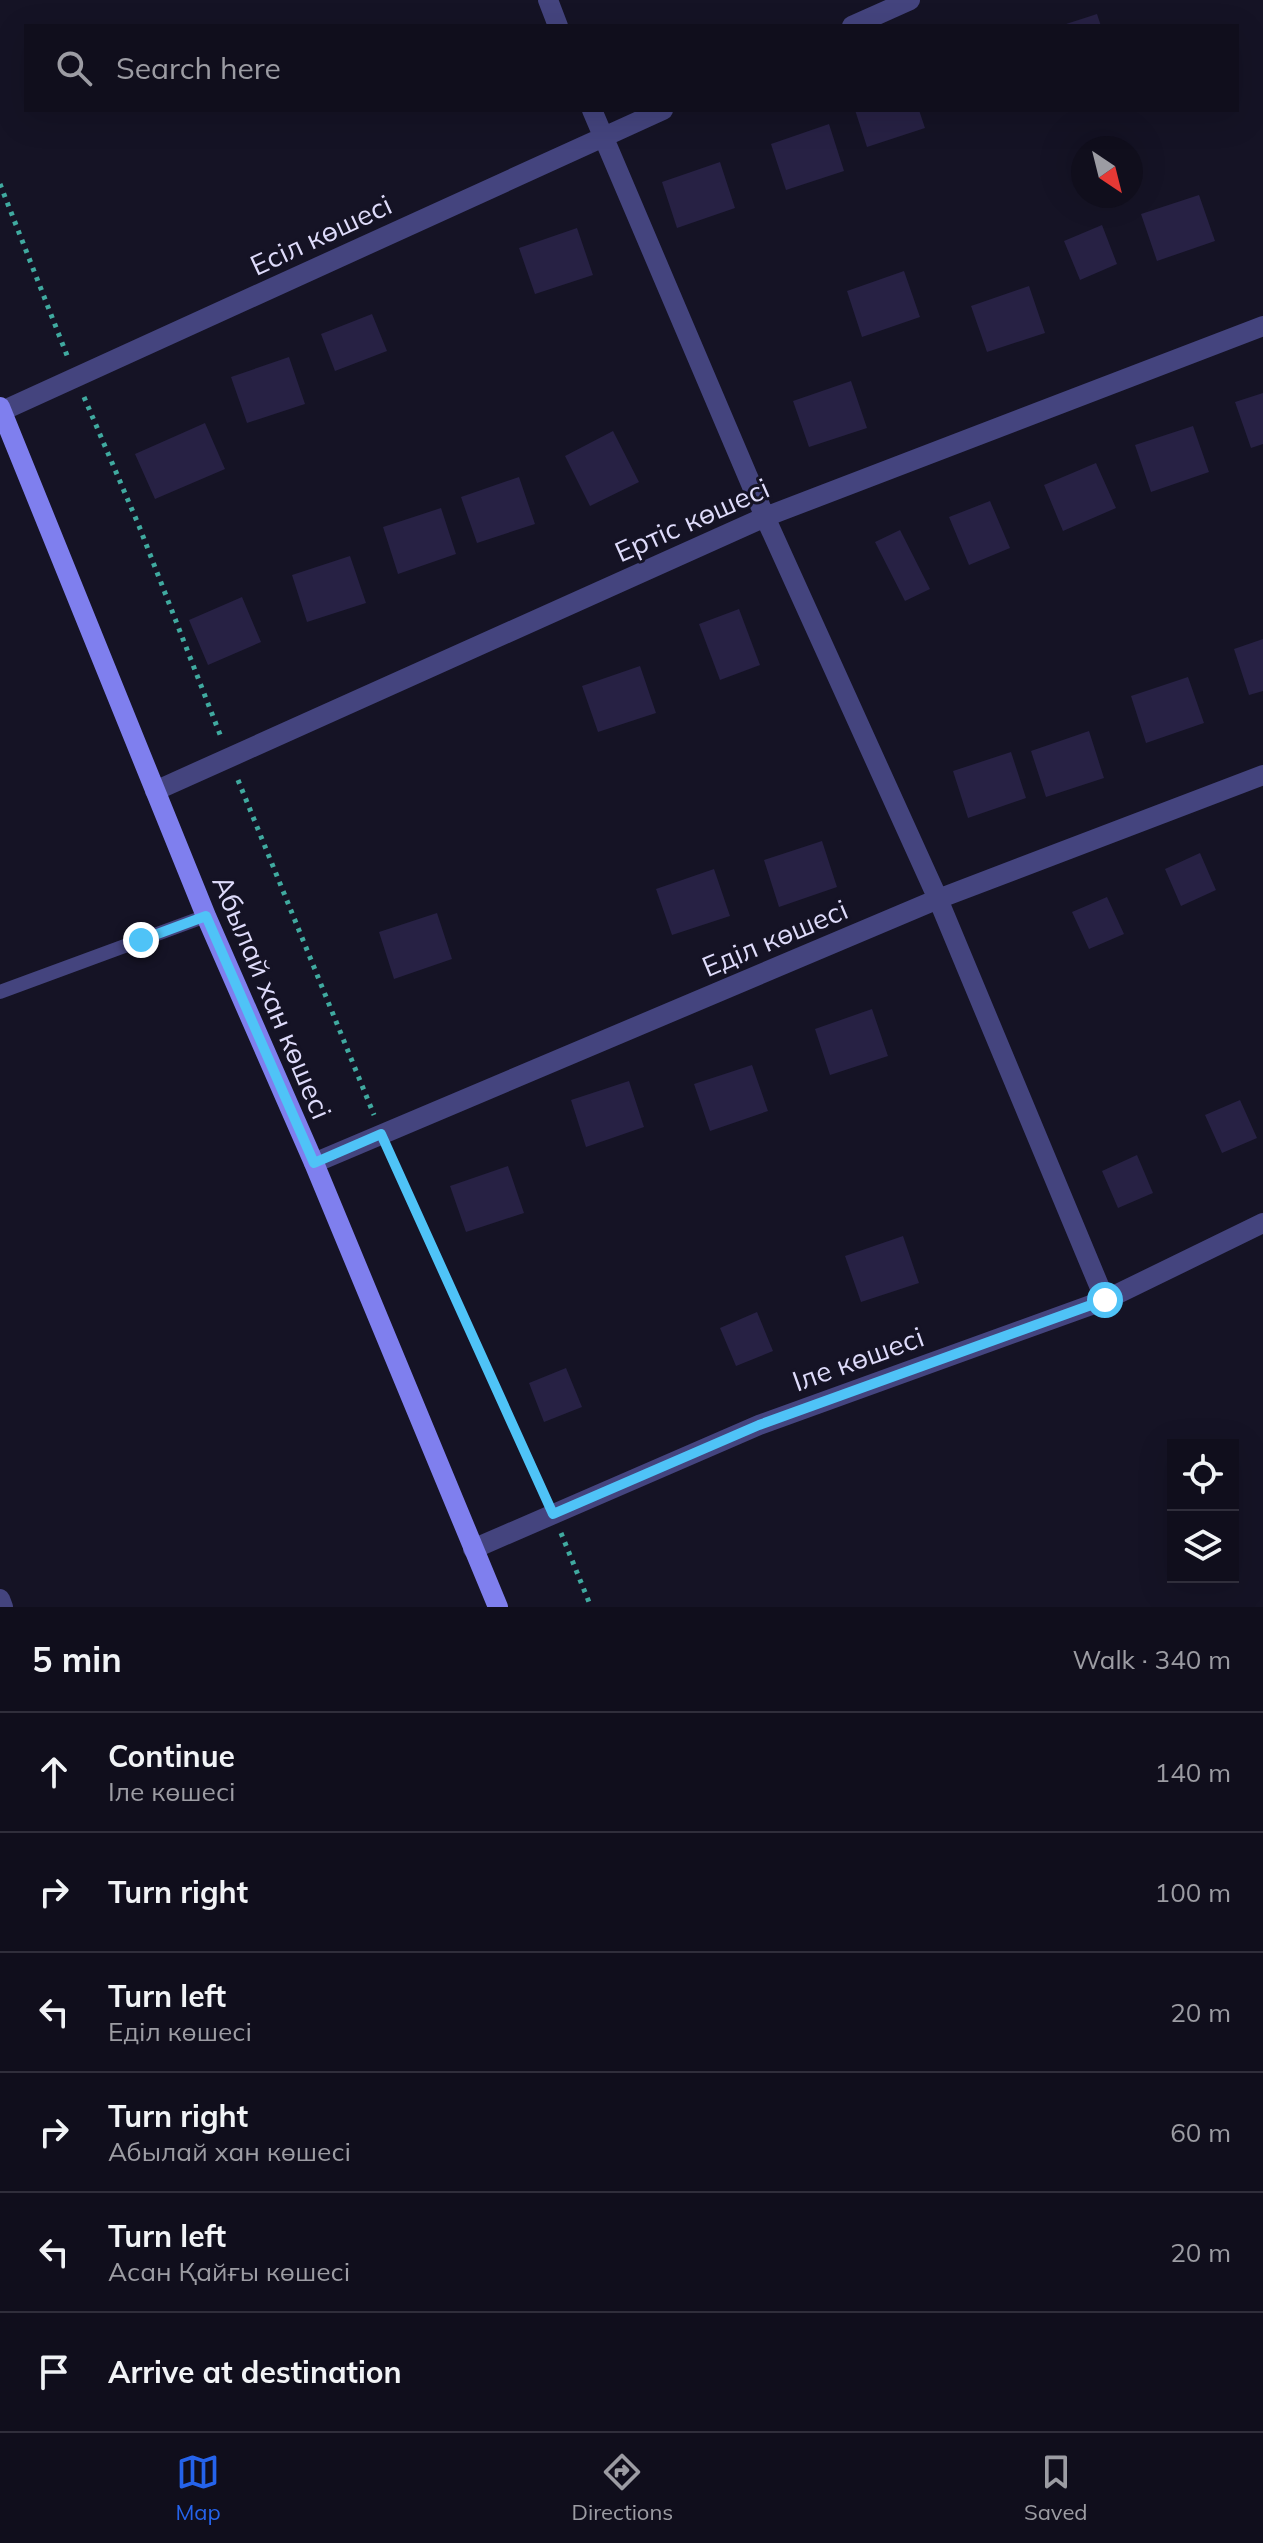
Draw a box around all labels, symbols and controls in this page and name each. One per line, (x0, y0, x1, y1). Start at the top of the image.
search box (24, 24, 1239, 112)
icon: search (52, 46, 96, 90)
text: Search here (116, 49, 281, 87)
north arrow (1071, 136, 1143, 208)
street label: Есіл көшесі (244, 187, 397, 283)
street label: Ертіс көшесі (609, 470, 775, 569)
street label: Абылай хан көшесі (205, 870, 340, 1124)
street label: Еділ көшесі (697, 891, 853, 984)
route end (123, 922, 159, 958)
route start (1087, 1282, 1123, 1318)
street label: Іле көшесі (787, 1319, 928, 1398)
map controls (1167, 1439, 1239, 1583)
button: locate (1167, 1439, 1239, 1511)
button: layers (1167, 1511, 1239, 1583)
text: 5 min (32, 1638, 122, 1681)
text: Walk · 340 m (1072, 1643, 1231, 1676)
text: Continue (108, 1737, 235, 1775)
icon: ahead (32, 1750, 76, 1794)
text: 140 m (1155, 1756, 1231, 1789)
text: Іле көшесі (108, 1775, 236, 1808)
icon: right (32, 1870, 76, 1914)
text: Turn right (108, 1873, 248, 1911)
text: 100 m (1155, 1876, 1231, 1909)
text: Turn left (108, 1977, 226, 2015)
icon: left (32, 1990, 76, 2034)
text: 20 m (1170, 1996, 1231, 2029)
text: Еділ көшесі (108, 2015, 252, 2048)
text: Turn right (108, 2097, 248, 2135)
icon: right (32, 2110, 76, 2154)
text: 60 m (1170, 2116, 1231, 2149)
text: Абылай хан көшесі (108, 2135, 351, 2168)
text: Turn left (108, 2217, 226, 2255)
icon: left (32, 2230, 76, 2274)
text: 20 m (1170, 2236, 1231, 2269)
text: Асан Қайғы көшесі (108, 2255, 350, 2288)
icon: arrive (32, 2350, 76, 2394)
text: Arrive at destination (108, 2353, 402, 2391)
tab: Map (175, 2450, 221, 2526)
tab: Directions (572, 2450, 673, 2526)
tab: Saved (1024, 2450, 1088, 2526)

